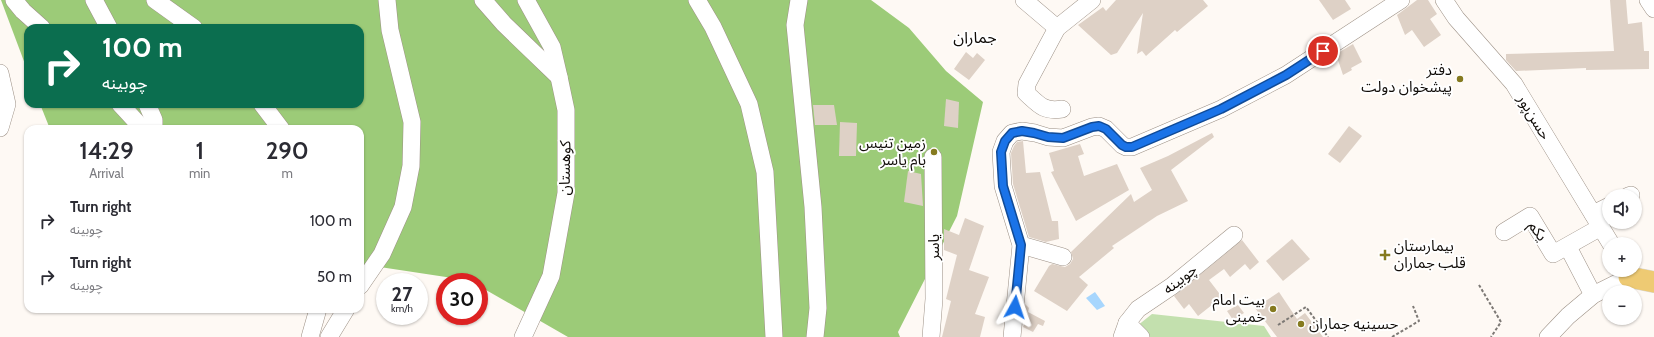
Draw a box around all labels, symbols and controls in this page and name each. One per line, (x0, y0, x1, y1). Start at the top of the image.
district label: جماران (953, 28, 997, 47)
text: 100 m (102, 30, 183, 64)
pin (1306, 34, 1340, 68)
icon: right (36, 40, 88, 92)
icon: arrive (1312, 40, 1334, 62)
place label: دفتر پیشخوان دولت (1361, 61, 1452, 97)
text: چوبینه (102, 72, 148, 94)
marker: دفتر پیشخوان دولت (1455, 74, 1465, 84)
street label: حسن‌پور (1512, 90, 1555, 144)
place label: زمین تنیس بام یاسر (859, 134, 926, 171)
text: 14:29 (79, 136, 134, 165)
text: 1 (195, 136, 204, 165)
text: 290 (266, 136, 309, 165)
street label: کوهستان (556, 140, 574, 196)
marker: زمین تنیس بام یاسر (929, 147, 939, 157)
text: Arrival (89, 165, 124, 181)
text: min (189, 165, 210, 181)
text: m (281, 165, 293, 181)
map controls (1602, 189, 1642, 325)
button: sound (1602, 189, 1642, 229)
text: Turn right (70, 198, 131, 216)
icon: right (36, 210, 58, 232)
text: 100 m (310, 212, 352, 230)
street label: یکم (1523, 217, 1551, 246)
text: چوبینه (70, 221, 103, 237)
street label: یاسر (925, 234, 943, 261)
place label: بیمارستان قلب جماران (1394, 237, 1466, 272)
button: + (1602, 237, 1642, 277)
marker: بیمارستان قلب جماران (1379, 249, 1391, 261)
text: Turn right (70, 254, 131, 272)
street label: چوبینه (1159, 260, 1201, 299)
icon: right (36, 266, 58, 288)
text: 50 m (317, 268, 352, 286)
speed limit sign: 30 (436, 273, 488, 325)
text: چوبینه (70, 277, 103, 293)
text: 27 (392, 282, 412, 306)
button: − (1602, 285, 1642, 325)
position arrow (994, 286, 1036, 328)
place label: بیت امام خمینی (1213, 291, 1265, 326)
text: km/h (391, 302, 413, 315)
marker: بیت امام خمینی (1268, 304, 1278, 314)
place label: حسینیه جماران (1309, 315, 1399, 333)
marker: حسینیه جماران (1296, 319, 1306, 329)

